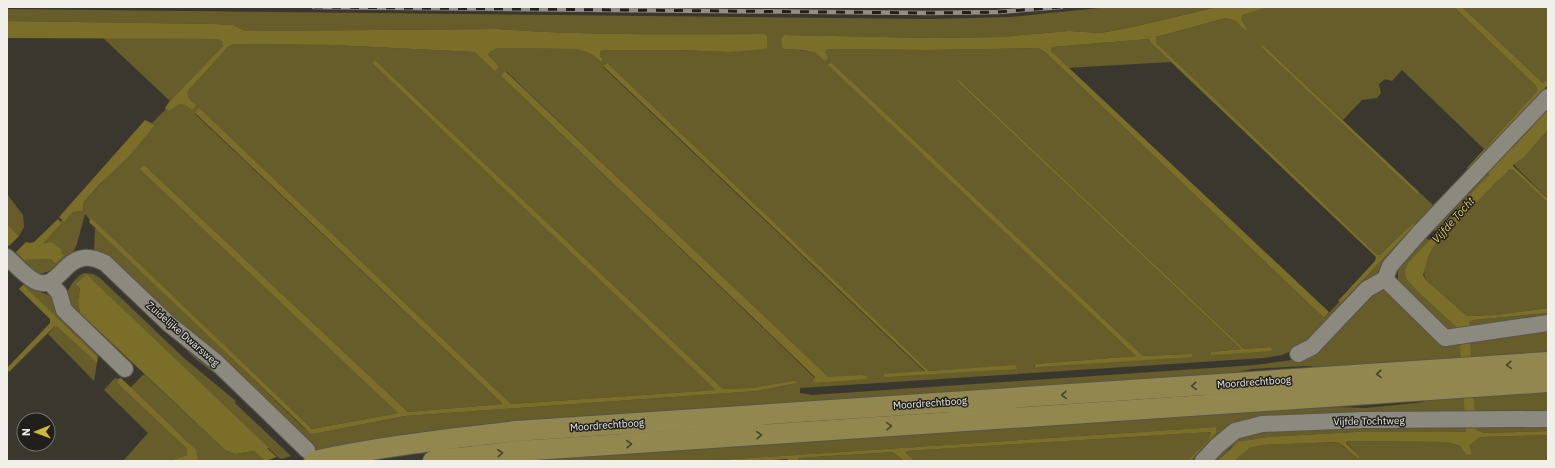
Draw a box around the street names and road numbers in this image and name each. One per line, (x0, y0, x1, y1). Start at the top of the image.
street label: Zuidelijke Dwarsweg (144, 299, 223, 370)
street label: Moordrechtboog (1216, 373, 1292, 391)
street label: Moordrechtboog (892, 394, 968, 412)
street label: Vijfde Tochtweg (1333, 414, 1405, 428)
street label: Moordrechtboog (569, 416, 645, 434)

